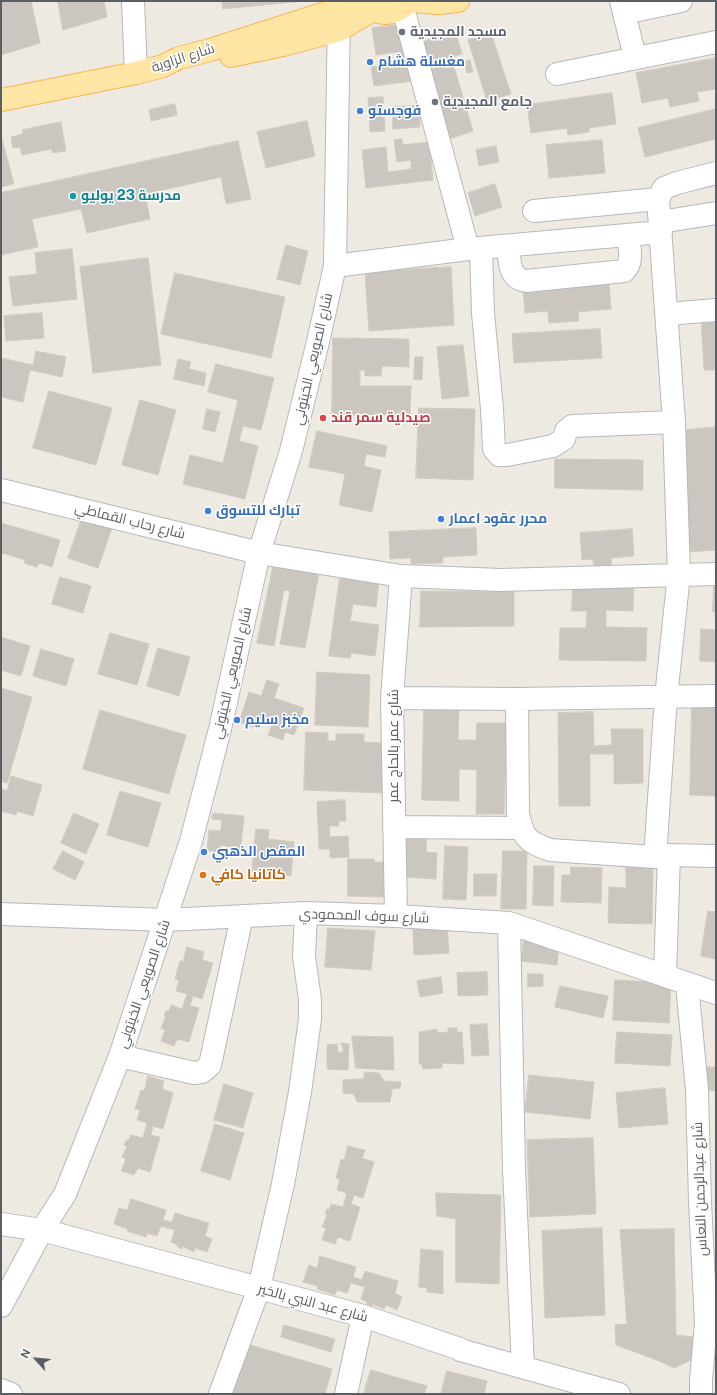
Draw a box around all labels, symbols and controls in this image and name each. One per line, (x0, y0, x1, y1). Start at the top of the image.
place label: مسجد المجيدية (410, 24, 507, 40)
marker: مسجد المجيدية (397, 27, 407, 37)
street label: شارع الزاوية (149, 40, 217, 76)
place label: مغسلة هشام (378, 54, 465, 70)
marker: مغسلة هشام (365, 57, 375, 67)
place label: جامع المجيدية (443, 94, 532, 110)
marker: جامع المجيدية (430, 97, 440, 107)
place label: فوجستو (368, 103, 421, 119)
marker: فوجستو (355, 106, 365, 116)
place label: مدرسة 23 يوليو (81, 188, 181, 204)
marker: مدرسة 23 يوليو (68, 191, 78, 201)
street label: شارع الصويعي الخيتوني (290, 291, 336, 427)
place label: صيدلية سمر قند (331, 410, 431, 426)
marker: صيدلية سمر قند (318, 413, 328, 423)
street label: شارع رحاب القماطي (73, 499, 187, 543)
place label: تبارك للتسوق (216, 503, 300, 519)
marker: تبارك للتسوق (203, 506, 213, 516)
place label: محرر عقود اعمار (449, 511, 547, 527)
marker: محرر عقود اعمار (436, 514, 446, 524)
street label: شارع الصويعي الخيتوني (209, 605, 255, 741)
street label: شارع عمر بالحاج عمر (386, 689, 402, 803)
place label: مخبز سليم (245, 712, 309, 728)
marker: مخبز سليم (232, 715, 242, 725)
place label: المقص الذهبي (212, 844, 305, 860)
marker: المقص الذهبي (199, 847, 209, 857)
place label: كاتانيا كافي (211, 867, 286, 883)
marker: كاتانيا كافي (198, 870, 208, 880)
street label: شارع سوف المحمودي (299, 905, 429, 927)
street label: شارع الصويعي الخيتوني (114, 917, 174, 1051)
street label: شارع عبدالرحمن النعاس (689, 1122, 711, 1256)
street label: شارع عبد النبي بالخير (256, 1280, 370, 1326)
north arrow (16, 1339, 56, 1379)
text: N (18, 1347, 33, 1360)

